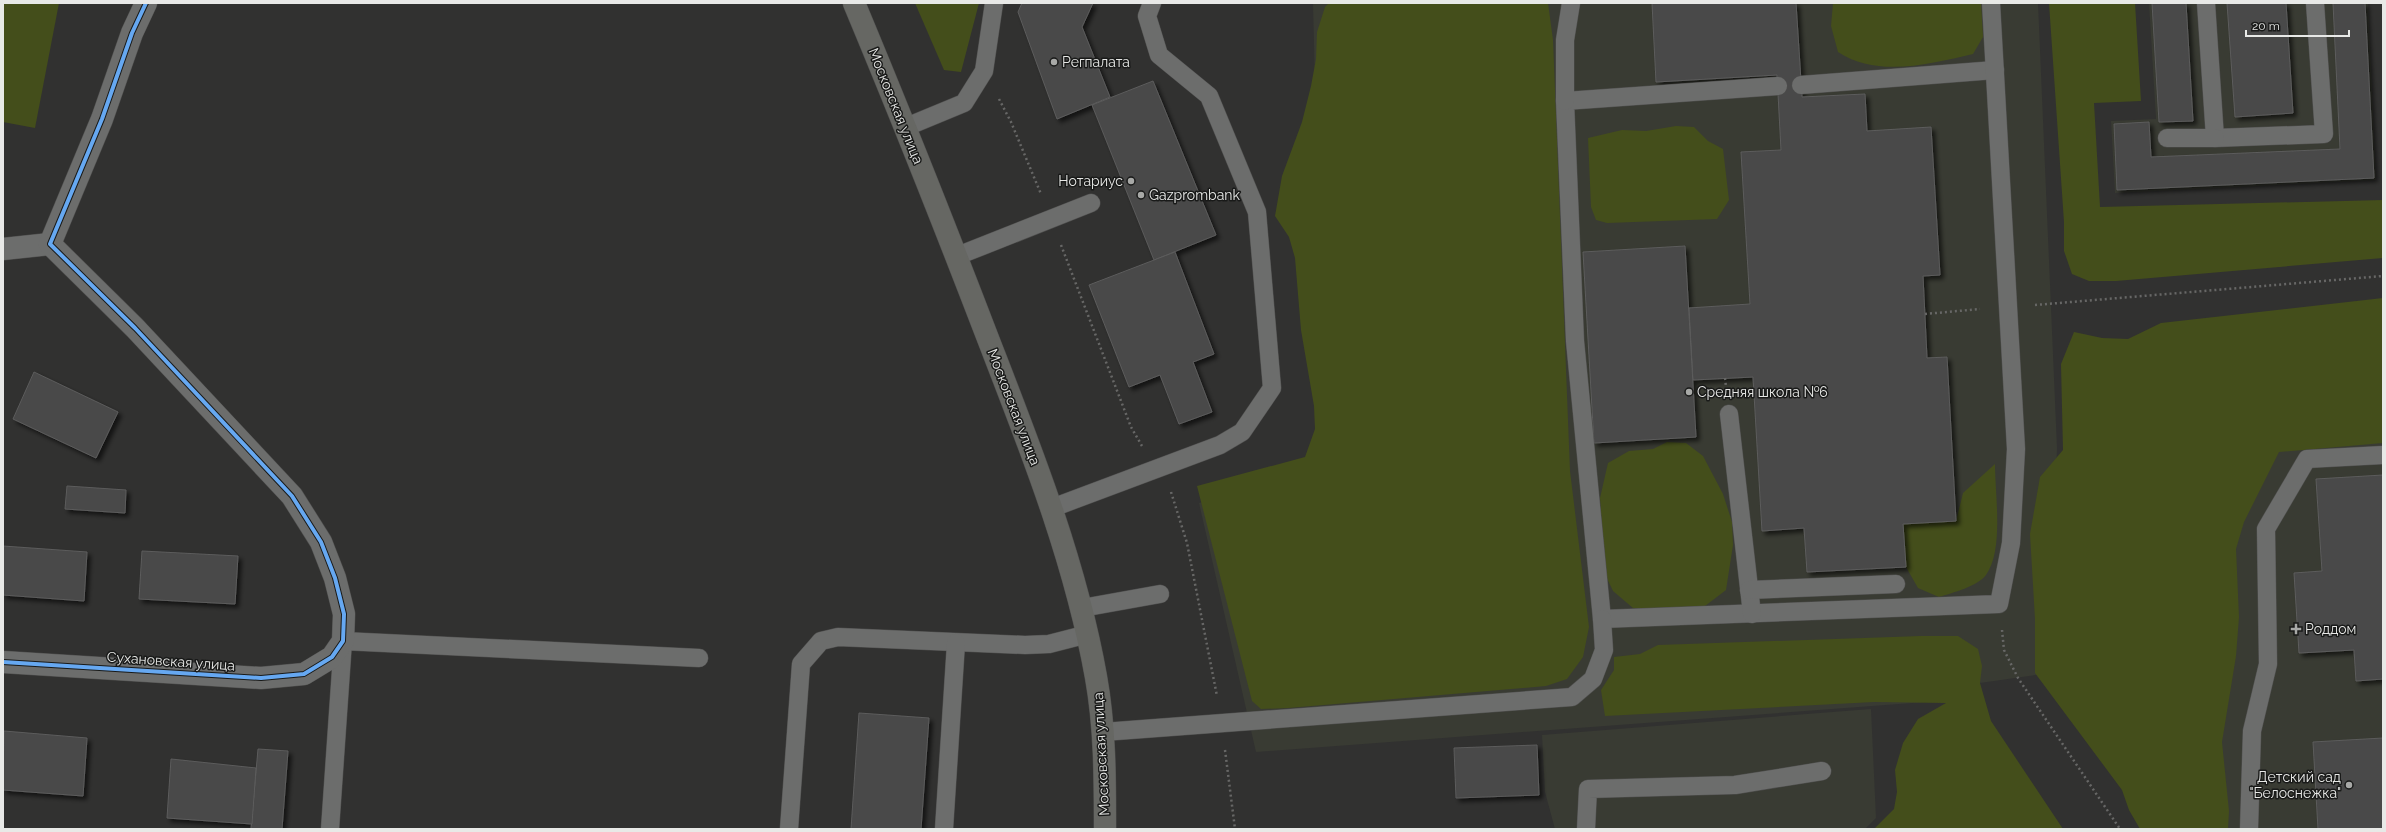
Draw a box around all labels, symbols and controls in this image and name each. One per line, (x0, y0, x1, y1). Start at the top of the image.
scale bar (2246, 12, 2349, 38)
text: 20 m (2252, 19, 2280, 33)
street label: Московская улица (865, 46, 927, 166)
place label: Регпалата (1062, 54, 1130, 70)
marker: Регпалата (1049, 57, 1059, 67)
place label: Нотариус (1058, 173, 1123, 189)
marker: Нотариус (1126, 176, 1136, 186)
place label: Gazprombank (1149, 187, 1240, 203)
marker: Gazprombank (1136, 190, 1146, 200)
street label: Московская улица (984, 346, 1044, 468)
place label: Средняя школа №6 (1697, 384, 1828, 400)
marker: Средняя школа №6 (1684, 387, 1694, 397)
place label: Роддом (2305, 621, 2356, 637)
marker: Роддом (2290, 623, 2302, 635)
street label: Сухановская улица (106, 649, 236, 673)
street label: Московская улица (1090, 692, 1112, 816)
place label: Детский сад "Белоснежка" (2249, 769, 2341, 801)
marker: Детский сад "Белоснежка" (2344, 780, 2354, 790)

